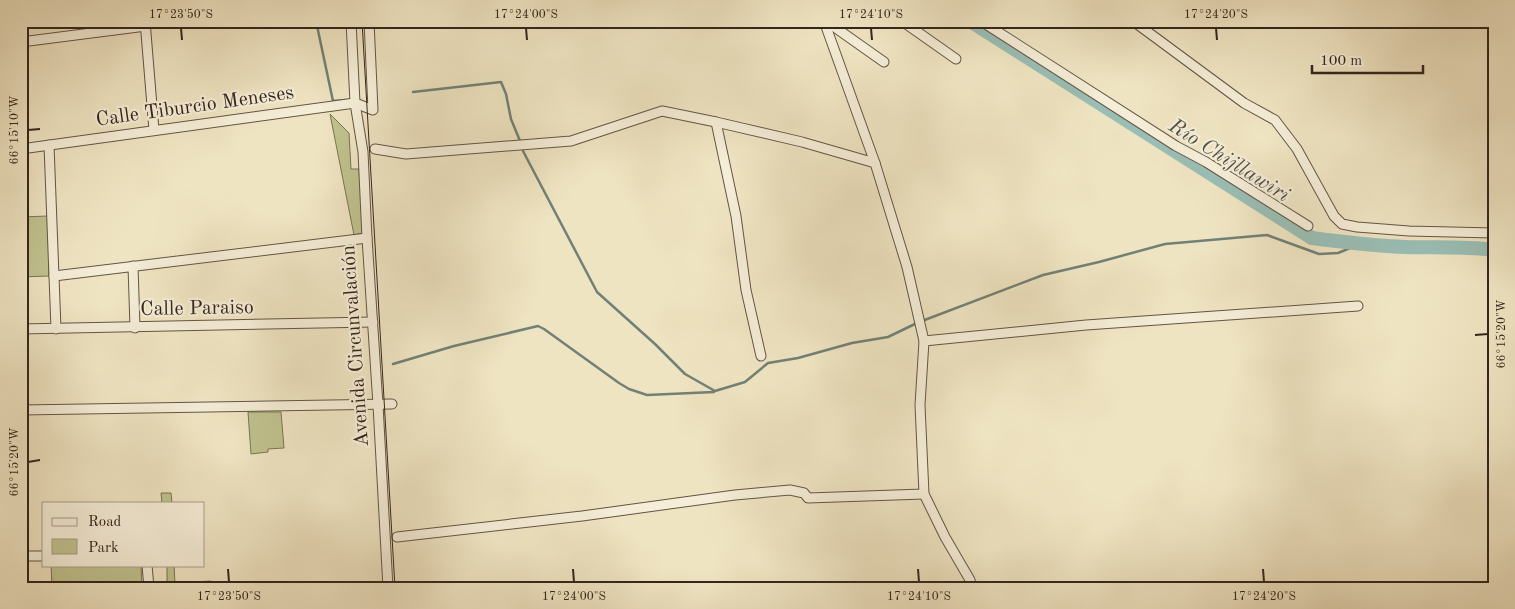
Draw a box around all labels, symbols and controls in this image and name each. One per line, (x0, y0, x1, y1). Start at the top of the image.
text: 17°23'50"S (149, 8, 213, 21)
text: 17°24'00"S (494, 9, 558, 21)
text: 17°24'10"S (839, 9, 903, 21)
text: 17°24'20"S (1184, 9, 1248, 21)
scale bar (1312, 42, 1424, 74)
text: 100 m (1320, 54, 1362, 69)
street label: Calle Tiburcio Meneses (95, 83, 295, 131)
text: 66°15'10"W (8, 95, 21, 165)
water label: Río Chijllawiri (1164, 115, 1293, 206)
street label: Avenida Circunvalación (339, 244, 373, 448)
street label: Calle Paraiso (140, 298, 254, 320)
text: 66°15'20"W (1495, 299, 1508, 369)
text: 66°15'20"W (8, 427, 21, 497)
legend (42, 502, 205, 566)
text: Road (88, 515, 122, 530)
text: Park (88, 541, 119, 556)
text: 17°23'50"S (197, 590, 261, 603)
text: 17°24'00"S (542, 591, 606, 603)
text: 17°24'10"S (887, 591, 951, 603)
text: 17°24'20"S (1232, 591, 1296, 603)

